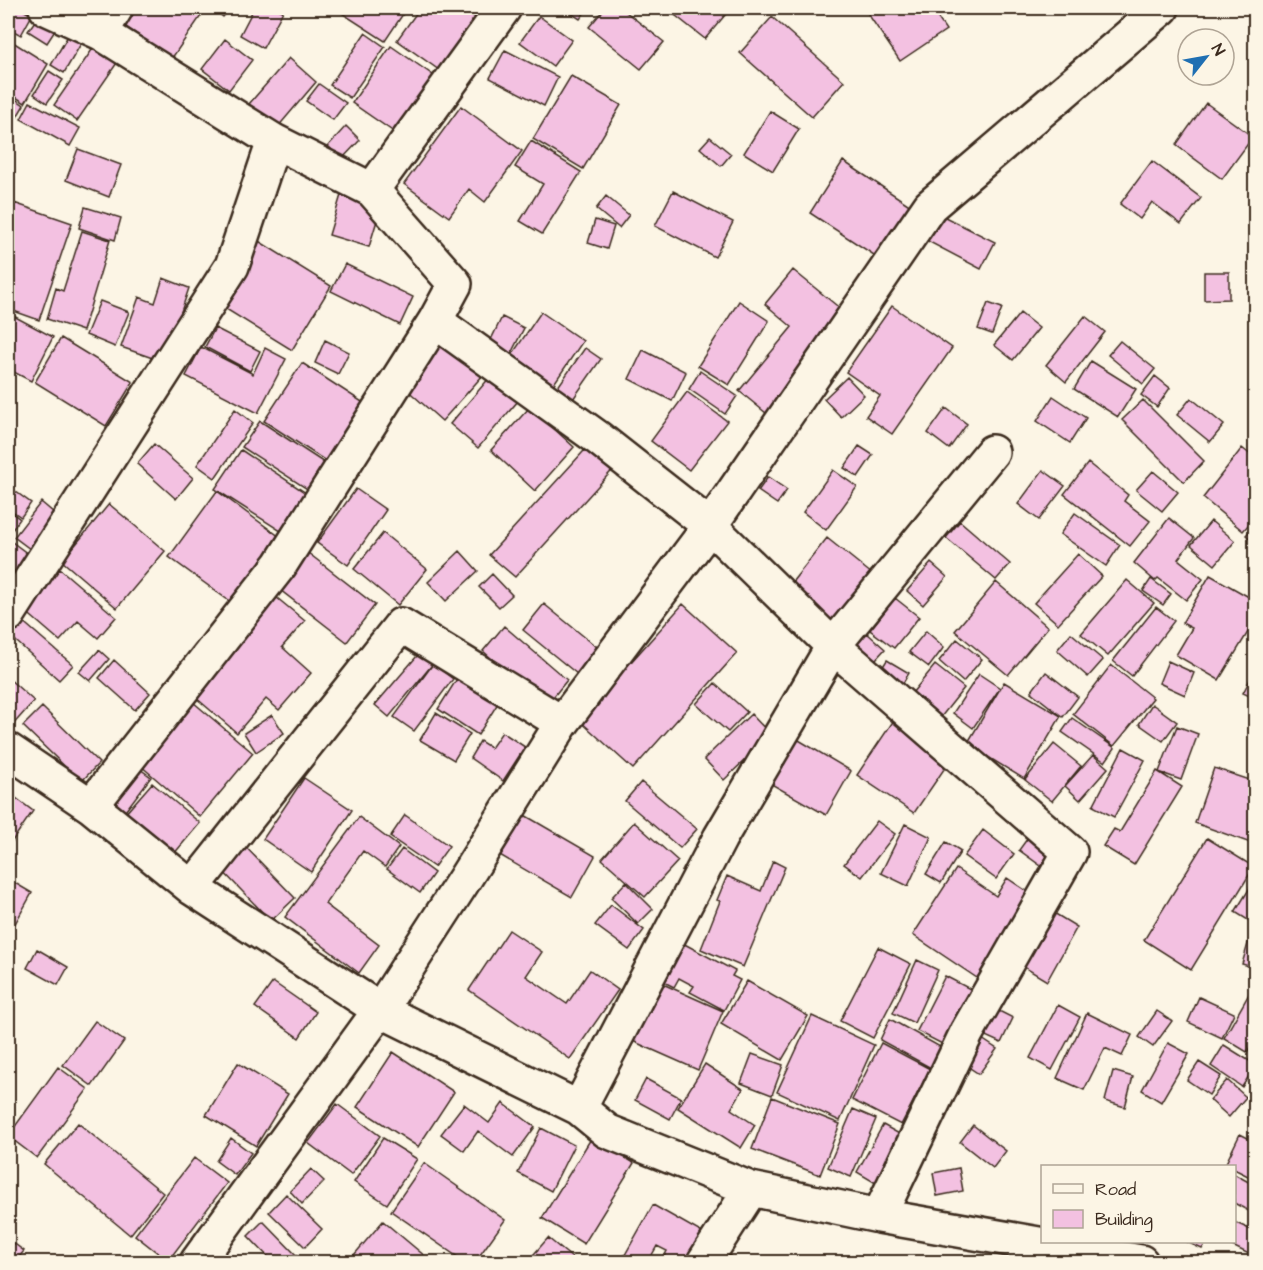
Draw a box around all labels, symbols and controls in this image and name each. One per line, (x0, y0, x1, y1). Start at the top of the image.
north arrow (1176, 27, 1236, 87)
text: N (1206, 40, 1230, 60)
legend (1041, 1165, 1236, 1243)
text: Road (1095, 1177, 1136, 1202)
text: Building (1095, 1207, 1153, 1233)

